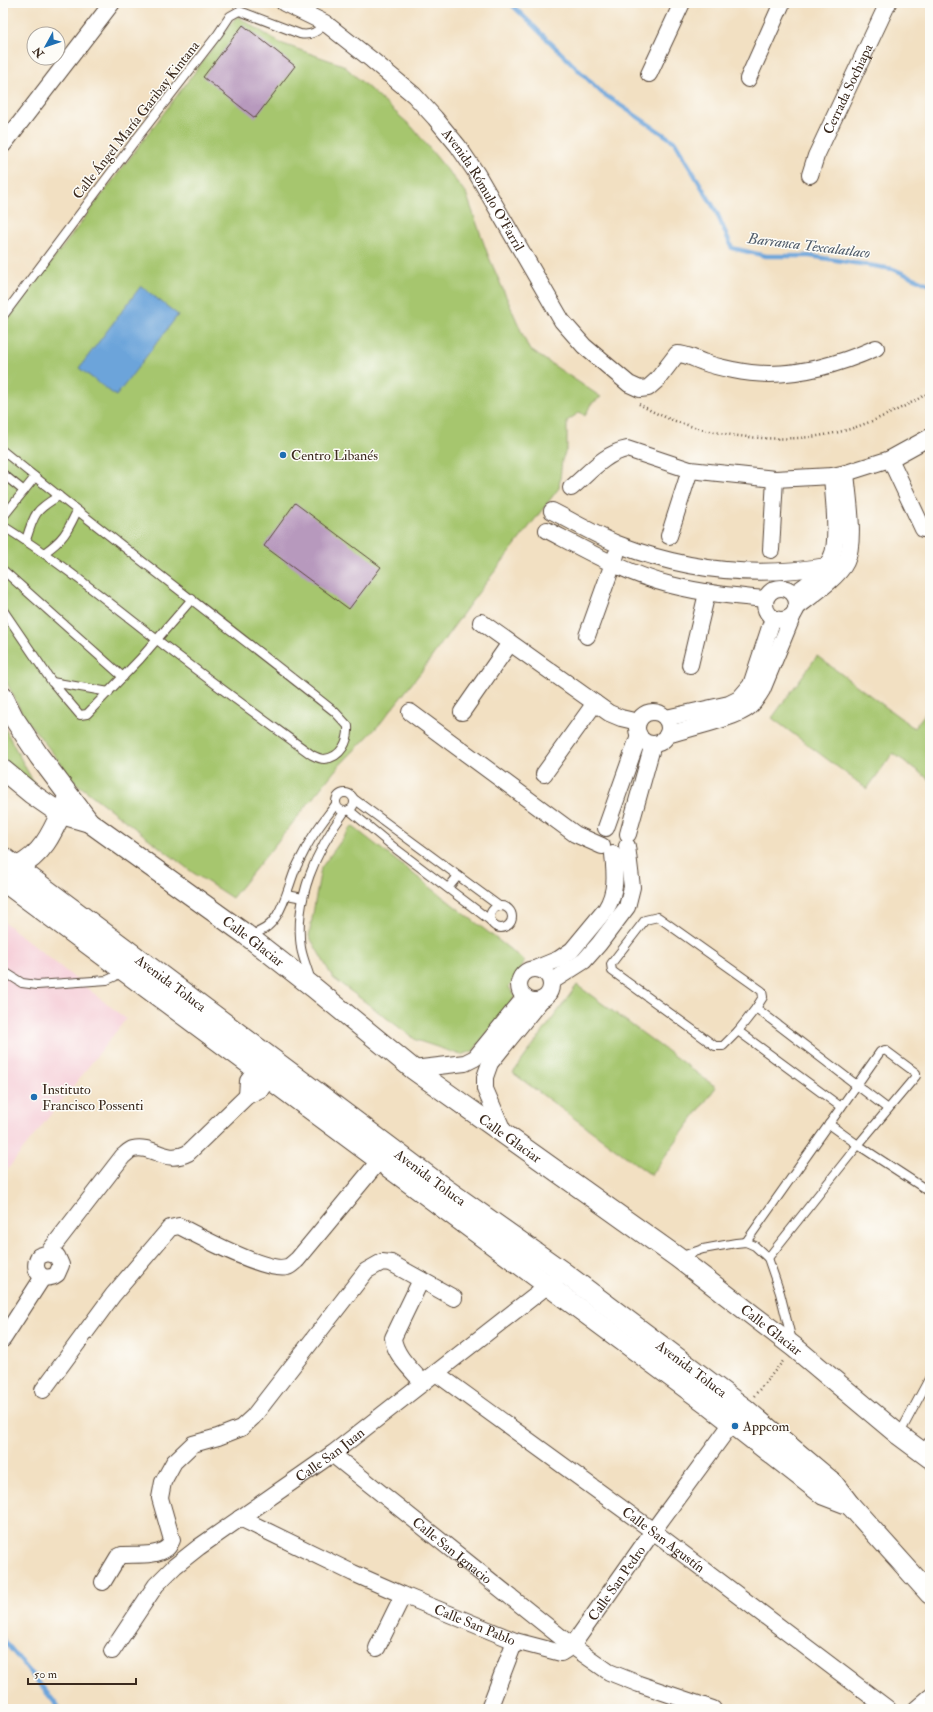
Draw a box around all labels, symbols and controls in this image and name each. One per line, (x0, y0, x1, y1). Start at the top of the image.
north arrow (26, 26, 66, 66)
street label: Calle Ángel María Garibay Kintana (69, 37, 204, 203)
street label: Cerrada Sochiapa (819, 41, 876, 137)
text: N (30, 43, 48, 61)
street label: Avenida Rómulo O'Farril (438, 124, 528, 254)
water label: Barranca Texcalatlaco (746, 229, 871, 263)
place label: Centro Libanés (291, 447, 378, 464)
marker: Centro Libanés (278, 450, 288, 460)
street label: Calle Glaciar (219, 912, 288, 970)
street label: Avenida Toluca (131, 950, 210, 1015)
place label: Instituto Francisco Possenti (42, 1081, 144, 1114)
marker: Instituto Francisco Possenti (29, 1092, 39, 1102)
street label: Calle Glaciar (475, 1110, 546, 1167)
street label: Avenida Toluca (391, 1145, 469, 1209)
street label: Calle Glaciar (737, 1301, 806, 1359)
street label: Avenida Toluca (652, 1336, 731, 1401)
place label: Appcom (742, 1418, 789, 1436)
marker: Appcom (730, 1421, 740, 1431)
street label: Calle San Juan (292, 1424, 368, 1485)
street label: Calle San Agustín (619, 1503, 708, 1576)
street label: Calle San Ignacio (409, 1513, 496, 1587)
street label: Calle San Pedro (584, 1542, 649, 1624)
street label: Calle San Pablo (432, 1600, 518, 1649)
scale bar (28, 1660, 136, 1686)
text: 50 m (34, 1667, 58, 1682)

